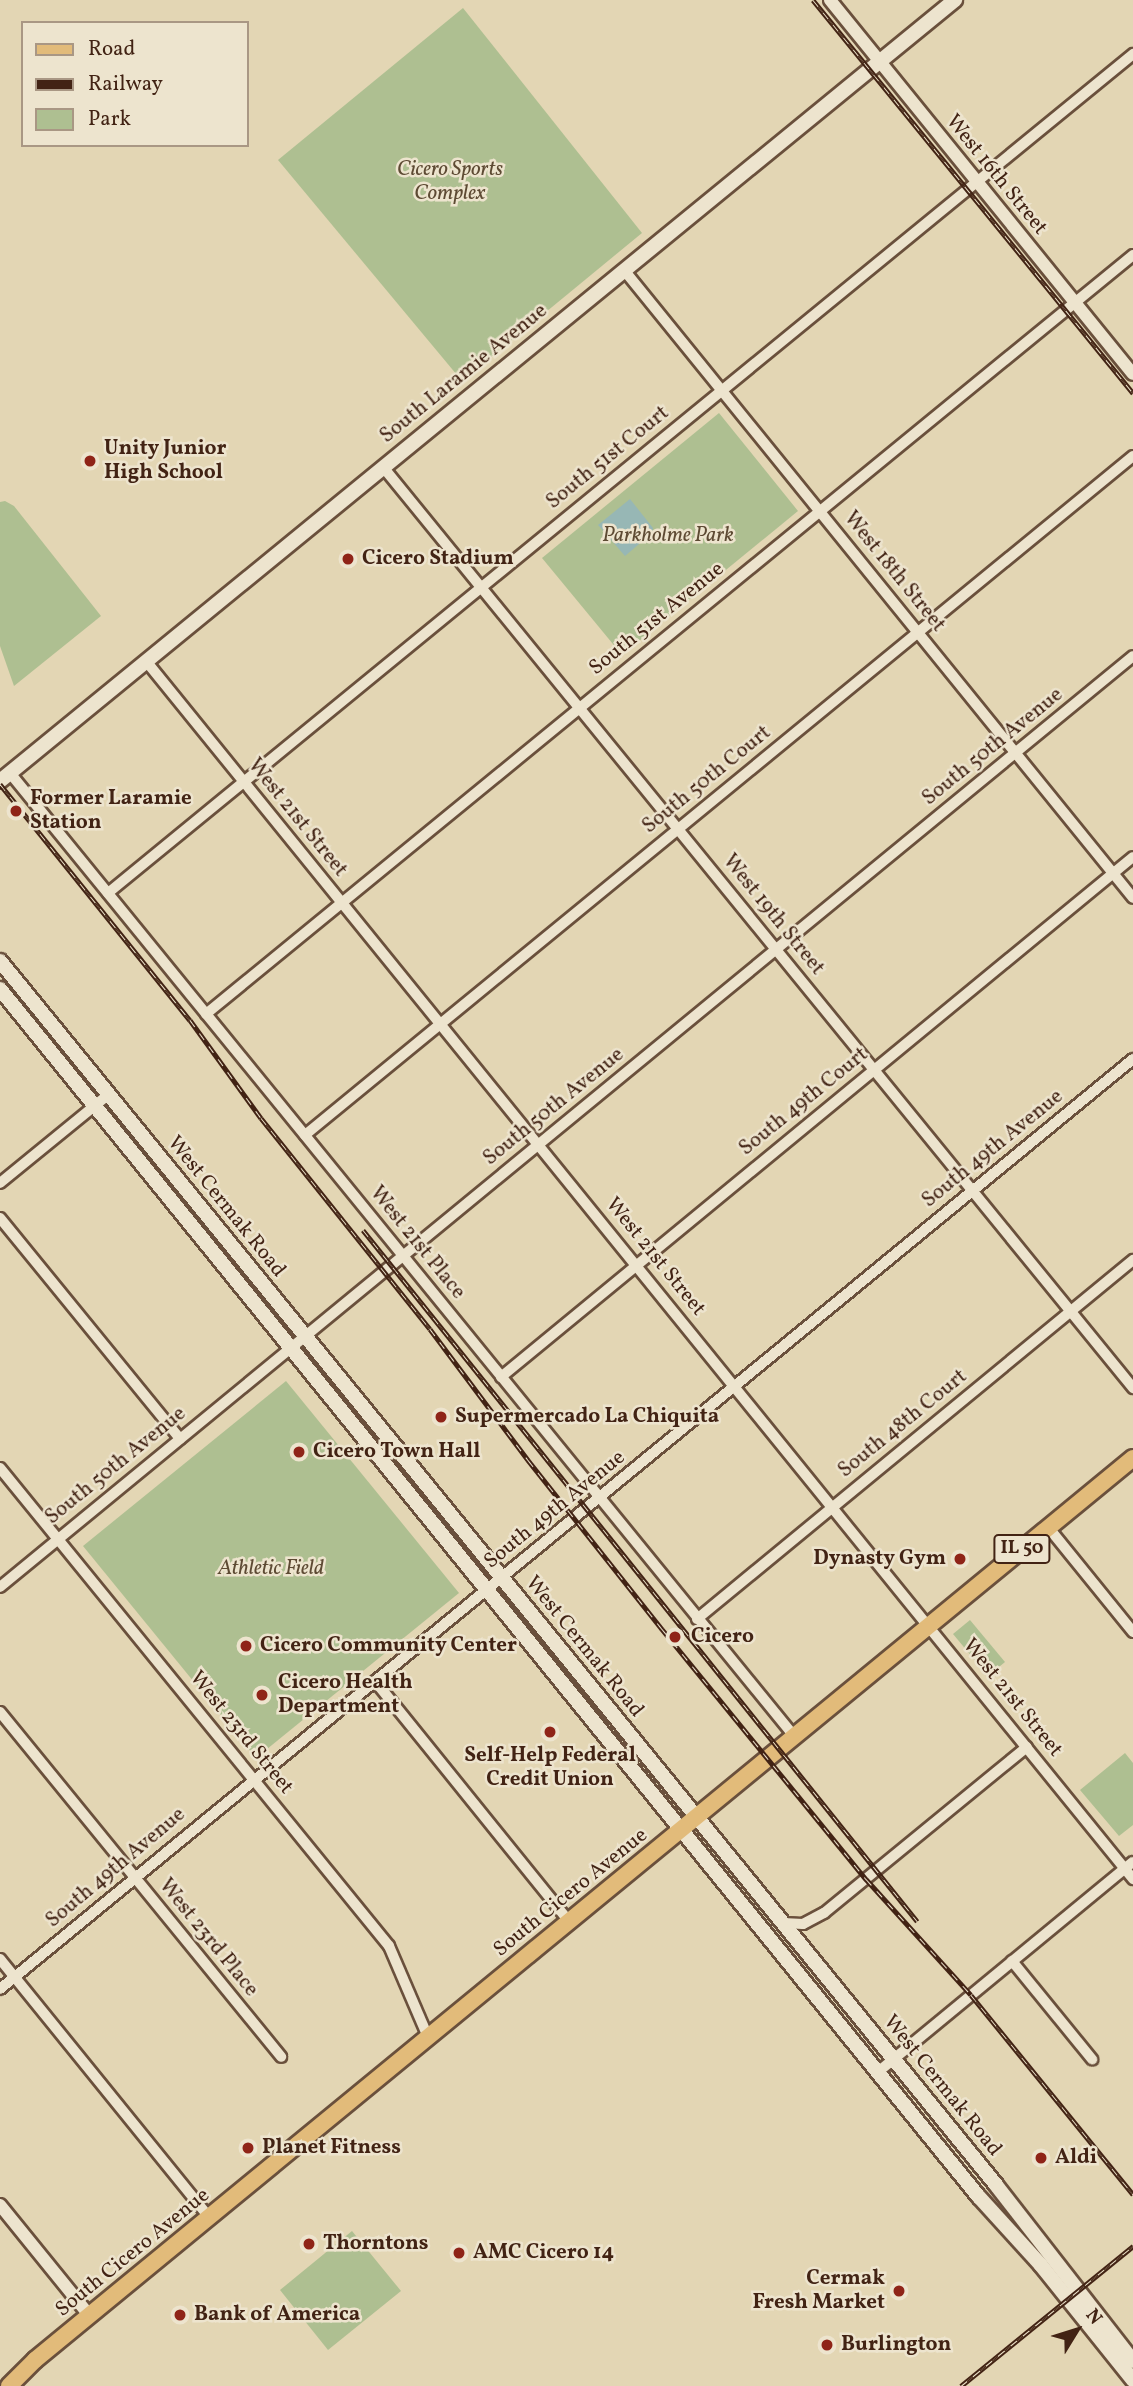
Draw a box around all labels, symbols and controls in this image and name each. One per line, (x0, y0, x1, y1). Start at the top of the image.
legend (21, 21, 248, 147)
text: Road (88, 35, 135, 64)
text: Railway (88, 70, 163, 99)
text: Park (88, 105, 131, 134)
street label: West 16th Street (940, 110, 1052, 240)
park label: Cicero Sports Complex (397, 157, 503, 207)
street label: South Laramie Avenue (375, 299, 553, 449)
street label: South 51st Court (542, 401, 674, 515)
place label: Unity Junior High School (104, 436, 227, 486)
marker: Unity Junior High School (82, 453, 98, 469)
street label: West 18th Street (838, 507, 950, 637)
park label: Parkholme Park (602, 523, 734, 549)
place label: Cicero Stadium (362, 546, 514, 572)
marker: Cicero Stadium (340, 551, 356, 567)
street label: South 51st Avenue (584, 557, 730, 681)
street label: South 50th Avenue (918, 683, 1068, 811)
street label: South 50th Court (638, 720, 776, 840)
street label: West 21st Street (242, 754, 352, 882)
place label: Former Laramie Station (30, 786, 192, 836)
marker: Former Laramie Station (8, 803, 24, 819)
street label: West 19th Street (717, 850, 829, 980)
street label: South 49th Court (734, 1042, 874, 1162)
street label: South 50th Avenue (479, 1043, 629, 1171)
street label: South 49th Avenue (917, 1084, 1069, 1214)
street label: West Cermak Road (161, 1131, 291, 1283)
street label: West 21st Place (364, 1181, 470, 1305)
street label: West 21st Street (600, 1193, 710, 1321)
street label: South 48th Court (833, 1364, 973, 1484)
street label: South 50th Avenue (41, 1402, 191, 1530)
place label: Supermercado La Chiquita (455, 1404, 719, 1430)
marker: Supermercado La Chiquita (433, 1409, 449, 1425)
place label: Cicero Town Hall (313, 1439, 481, 1465)
marker: Cicero Town Hall (291, 1444, 307, 1460)
street label: South 49th Avenue (479, 1445, 631, 1575)
road number: IL 50 (992, 1534, 1052, 1564)
place label: Dynasty Gym (813, 1546, 946, 1572)
marker: Dynasty Gym (952, 1551, 968, 1567)
park label: Athletic Field (218, 1556, 324, 1582)
street label: West Cermak Road (519, 1571, 649, 1723)
place label: Cicero (691, 1624, 754, 1650)
marker: Cicero (665, 1627, 685, 1647)
place label: Cicero Community Center (260, 1633, 517, 1659)
street label: West 21st Street (957, 1634, 1067, 1762)
marker: Cicero Community Center (238, 1638, 254, 1654)
street label: West 23rd Street (184, 1666, 298, 1800)
place label: Cicero Health Department (278, 1670, 413, 1720)
marker: Cicero Health Department (252, 1685, 272, 1705)
marker: Self-Help Federal Credit Union (542, 1724, 558, 1740)
place label: Self-Help Federal Credit Union (464, 1743, 636, 1793)
street label: South 49th Avenue (41, 1802, 191, 1934)
street label: South Cicero Avenue (489, 1823, 653, 1963)
street label: West 23rd Place (153, 1874, 263, 2002)
street label: West Cermak Road (877, 2010, 1007, 2162)
place label: Planet Fitness (262, 2135, 401, 2161)
marker: Planet Fitness (240, 2140, 256, 2156)
place label: Aldi (1055, 2145, 1097, 2171)
marker: Aldi (1033, 2150, 1049, 2166)
street label: South Cicero Avenue (51, 2183, 215, 2323)
place label: Thorntons (323, 2231, 428, 2257)
marker: Thorntons (301, 2236, 317, 2252)
place label: AMC Cicero 14 (473, 2240, 614, 2266)
marker: AMC Cicero 14 (451, 2245, 467, 2261)
place label: Cermak Fresh Market (752, 2266, 885, 2316)
marker: Cermak Fresh Market (891, 2283, 907, 2299)
north arrow (1042, 2295, 1112, 2365)
place label: Bank of America (194, 2302, 359, 2328)
text: N (1079, 2304, 1108, 2331)
marker: Bank of America (172, 2307, 188, 2323)
place label: Burlington (841, 2332, 951, 2358)
marker: Burlington (819, 2337, 835, 2353)

